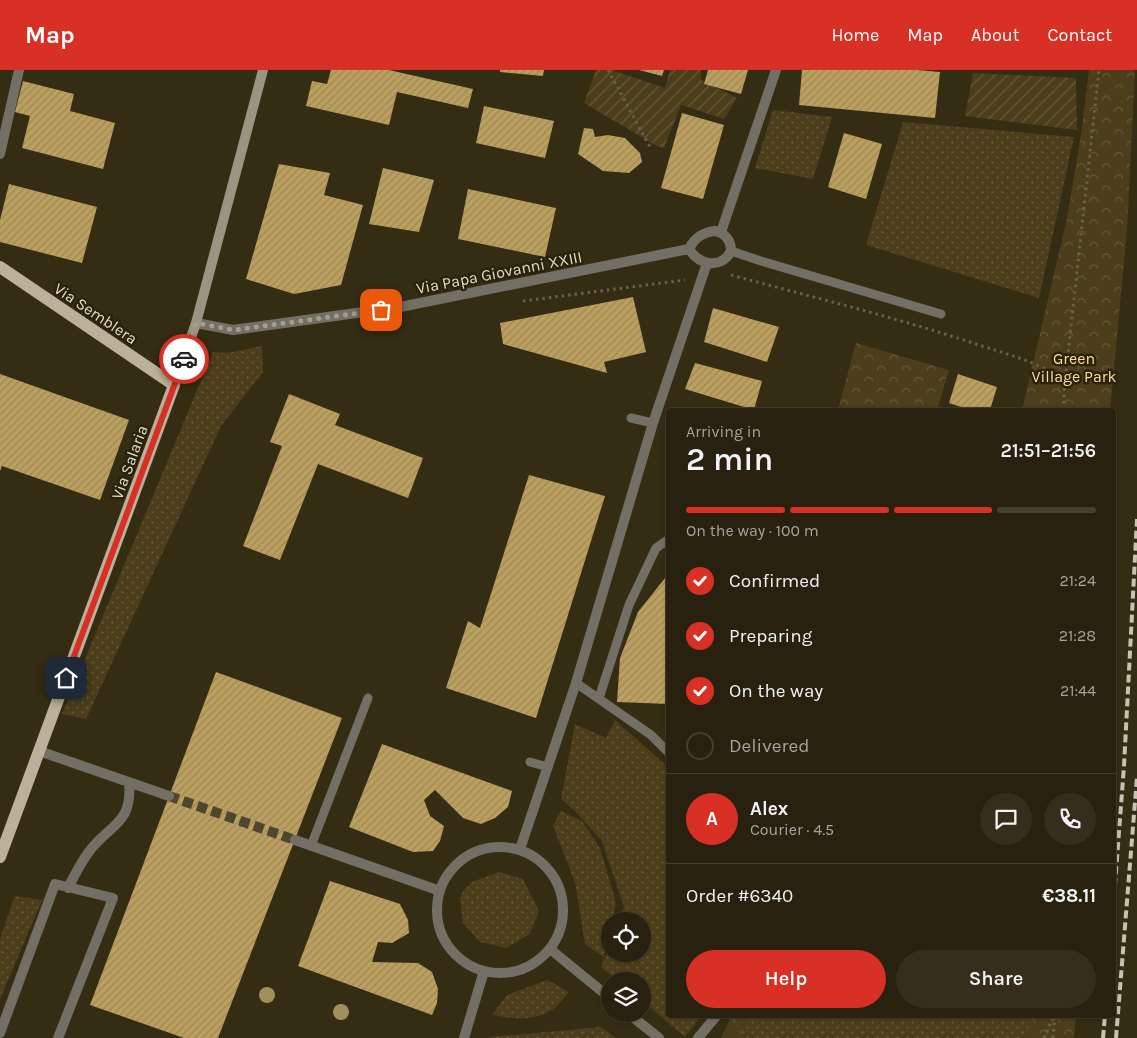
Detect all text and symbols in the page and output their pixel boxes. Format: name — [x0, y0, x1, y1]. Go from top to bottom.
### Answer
text: Map — [25, 21, 75, 49]
text: Home — [831, 24, 879, 46]
text: Map — [907, 24, 943, 46]
text: About — [971, 24, 1020, 46]
text: Contact — [1048, 24, 1112, 46]
street label: Via Papa Giovanni XXIII — [415, 247, 584, 298]
street label: Via Semblera — [51, 279, 141, 348]
pin — [360, 289, 402, 331]
icon: bag — [367, 296, 395, 324]
courier — [159, 334, 209, 384]
icon: car — [170, 345, 198, 373]
park label: Green Village Park — [1031, 349, 1117, 386]
text: Arriving in — [686, 422, 761, 441]
street label: Via Salaria — [107, 423, 152, 502]
text: 21:51–21:56 — [1001, 440, 1096, 462]
text: 2 min — [686, 441, 773, 478]
text: On the way · 100 m — [686, 521, 819, 540]
icon: check — [686, 567, 714, 595]
text: Confirmed — [729, 570, 820, 592]
text: 21:24 — [1060, 571, 1096, 590]
icon: check — [686, 622, 714, 650]
text: Preparing — [729, 625, 812, 647]
text: 21:28 — [1059, 626, 1096, 645]
pin — [45, 657, 87, 699]
icon: home — [52, 664, 80, 692]
icon: check — [686, 677, 714, 705]
text: On the way — [729, 680, 823, 702]
text: 21:44 — [1060, 681, 1096, 700]
text: Delivered — [729, 735, 809, 757]
button: chat — [980, 793, 1032, 845]
button: phone — [1044, 793, 1096, 845]
text: Alex — [750, 798, 788, 820]
text: A — [706, 808, 718, 830]
text: Courier · 4.5 — [750, 820, 834, 839]
text: Order #6340 — [686, 885, 793, 907]
text: €38.11 — [1042, 885, 1096, 907]
map controls — [601, 912, 651, 1022]
button: locate — [601, 912, 651, 962]
button: Help — [686, 950, 886, 1008]
button: Share — [896, 950, 1096, 1008]
button: layers — [601, 972, 651, 1022]

